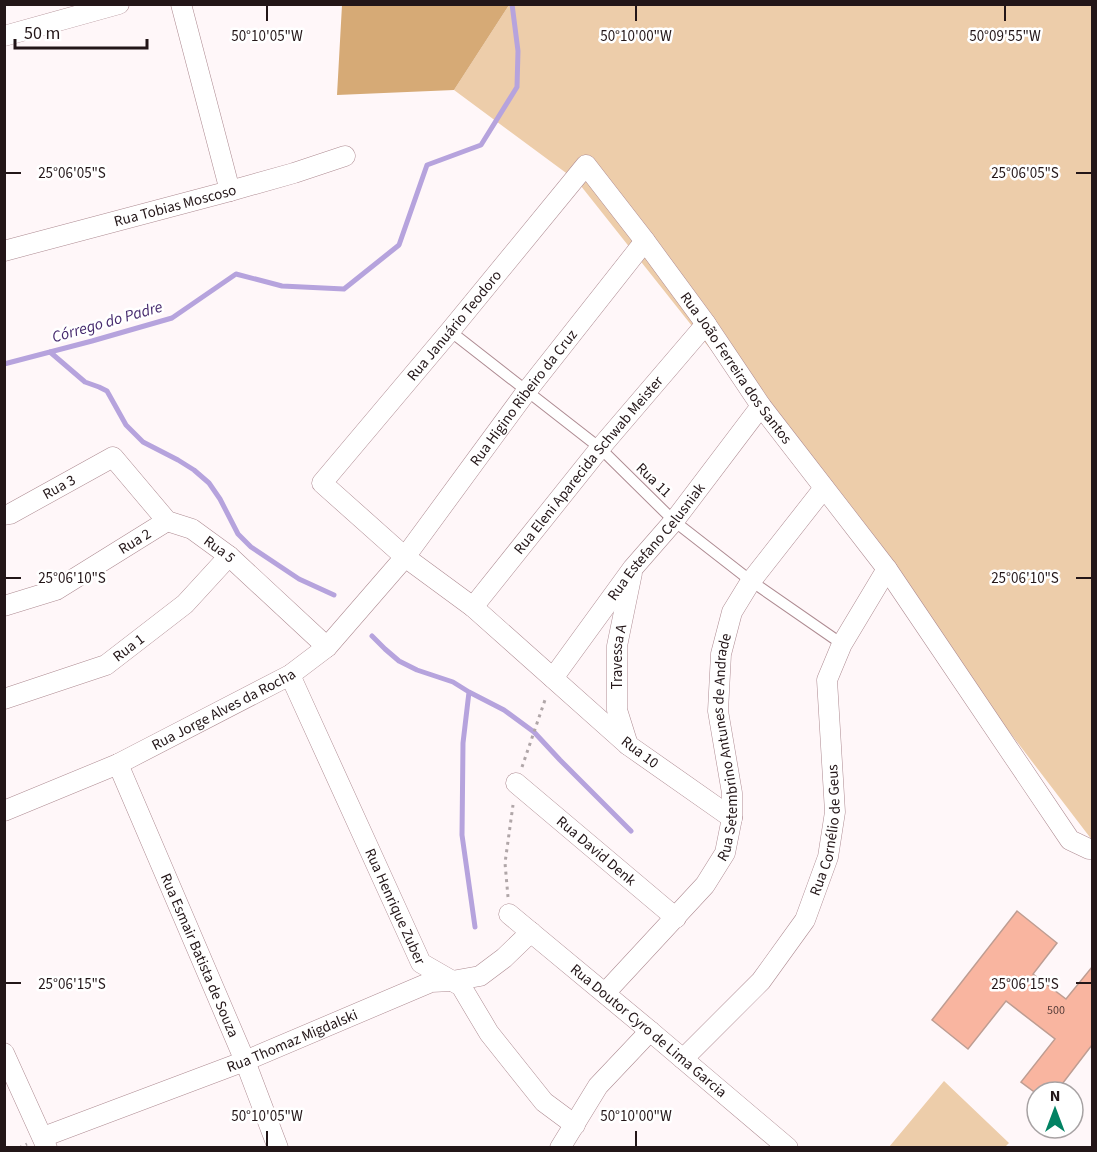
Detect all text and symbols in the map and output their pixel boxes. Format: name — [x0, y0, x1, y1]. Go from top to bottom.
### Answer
scale bar — [15, 12, 147, 50]
text: 50 m — [24, 21, 60, 46]
text: 50°10'05"W — [231, 26, 303, 47]
text: 50°10'00"W — [600, 26, 672, 47]
text: 50°09'55"W — [969, 26, 1041, 47]
text: 25°06'05"S — [38, 163, 106, 184]
text: 25°06'05"S — [991, 163, 1059, 184]
street label: Rua Tobias Moscoso — [112, 180, 239, 232]
street label: Rua Januário Teodoro — [402, 266, 507, 386]
street label: Rua João Ferreira dos Santos — [675, 288, 797, 449]
water label: Córrego do Padre — [49, 296, 165, 348]
street label: Rua Higino Ribeiro da Cruz — [465, 325, 582, 471]
street label: Rua Eleni Aparecida Schwab Meister — [509, 371, 669, 559]
street label: Rua 11 — [631, 458, 676, 503]
street label: Rua 3 — [39, 470, 79, 505]
street label: Rua Estefano Celusniak — [603, 478, 711, 605]
street label: Rua 2 — [115, 523, 155, 560]
street label: Rua 5 — [199, 531, 240, 568]
text: 25°06'10"S — [38, 568, 106, 589]
text: 25°06'10"S — [991, 568, 1059, 589]
street label: Travessa A — [607, 622, 632, 689]
street label: Rua 1 — [109, 629, 149, 667]
street label: Rua Setembrino Antunes de Andrade — [708, 631, 743, 866]
street label: Rua Jorge Alves da Rocha — [148, 664, 300, 756]
street label: Rua 10 — [617, 731, 663, 773]
street label: Rua Cornélio de Geus — [805, 764, 846, 899]
street label: Rua David Denk — [552, 811, 641, 891]
street label: Rua Henrique Zuber — [359, 845, 431, 969]
street label: Rua Esmair Batista de Souza — [155, 870, 244, 1041]
street label: Rua Doutor Cyro de Lima Garcia — [566, 959, 731, 1103]
text: 25°06'15"S — [38, 974, 106, 995]
text: 25°06'15"S — [991, 974, 1059, 995]
house number: 500 — [1047, 1002, 1065, 1019]
street label: Rua Thomaz Migdalski — [224, 1004, 361, 1078]
north arrow — [1025, 1080, 1085, 1140]
text: N — [1050, 1085, 1060, 1107]
text: 50°10'05"W — [231, 1106, 303, 1127]
text: 50°10'00"W — [600, 1106, 672, 1127]

